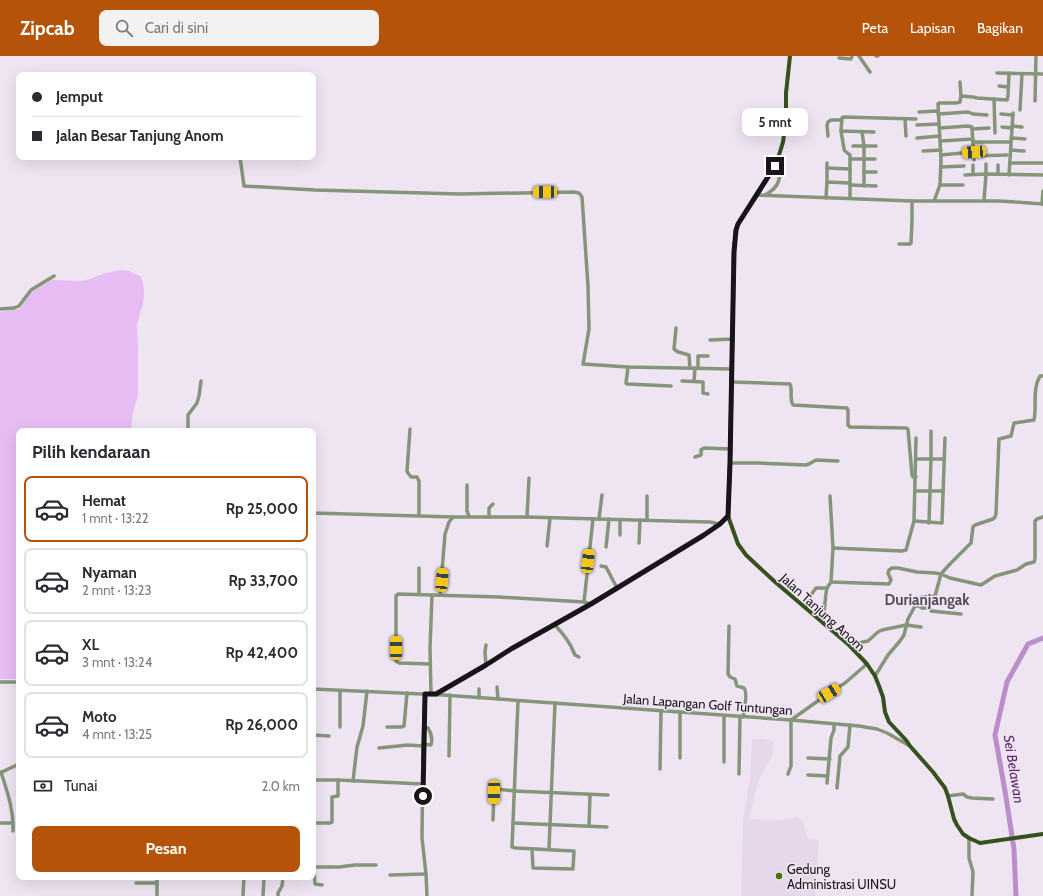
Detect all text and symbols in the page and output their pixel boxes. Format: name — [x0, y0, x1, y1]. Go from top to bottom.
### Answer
search box — [99, 10, 379, 46]
text: Zipcab — [20, 17, 75, 40]
icon: search — [113, 17, 135, 39]
text: Cari di sini — [145, 19, 208, 37]
text: Peta — [862, 19, 888, 37]
text: Lapisan — [910, 19, 955, 37]
text: Bagikan — [977, 19, 1023, 37]
text: Jemput — [56, 88, 103, 106]
callout: 5 mnt — [742, 108, 808, 136]
text: 5 mnt — [759, 114, 791, 130]
text: Jalan Besar Tanjung Anom — [56, 127, 223, 145]
car — [962, 145, 986, 159]
route end — [766, 157, 784, 175]
car — [533, 186, 557, 198]
text: Pilih kendaraan — [32, 441, 150, 463]
icon: car — [34, 491, 70, 527]
text: Hemat — [82, 492, 126, 510]
text: Rp 25,000 — [226, 500, 298, 518]
text: 1 mnt · 13:22 — [82, 510, 149, 526]
car — [581, 548, 595, 574]
icon: car — [34, 563, 70, 599]
text: Nyaman — [82, 564, 137, 582]
car — [435, 568, 449, 592]
street label: Jalan Tanjung Anom — [776, 569, 869, 655]
text: Rp 33,700 — [228, 572, 298, 590]
text: 2 mnt · 13:23 — [82, 582, 151, 598]
district label: Durianjangak — [885, 591, 970, 609]
icon: car — [34, 635, 70, 671]
text: XL — [82, 636, 99, 654]
car — [390, 636, 402, 660]
text: Rp 42,400 — [226, 644, 298, 662]
text: 3 mnt · 13:24 — [82, 654, 152, 670]
car — [816, 682, 842, 704]
street label: Jalan Lapangan Golf Tuntungan — [622, 690, 793, 718]
icon: car — [34, 707, 70, 743]
text: Moto — [82, 708, 116, 726]
text: Rp 26,000 — [225, 716, 298, 734]
text: 4 mnt · 13:25 — [82, 726, 152, 742]
water label: Sei Belawan — [1000, 734, 1028, 804]
icon: cash — [32, 775, 54, 797]
text: Tunai — [64, 777, 97, 795]
text: 2.0 km — [261, 778, 300, 794]
car — [488, 780, 500, 804]
route start — [414, 787, 432, 805]
button: Pesan — [32, 826, 300, 872]
place label: Gedung Administrasi UINSU — [787, 861, 896, 892]
marker: Gedung Administrasi UINSU — [774, 871, 784, 881]

